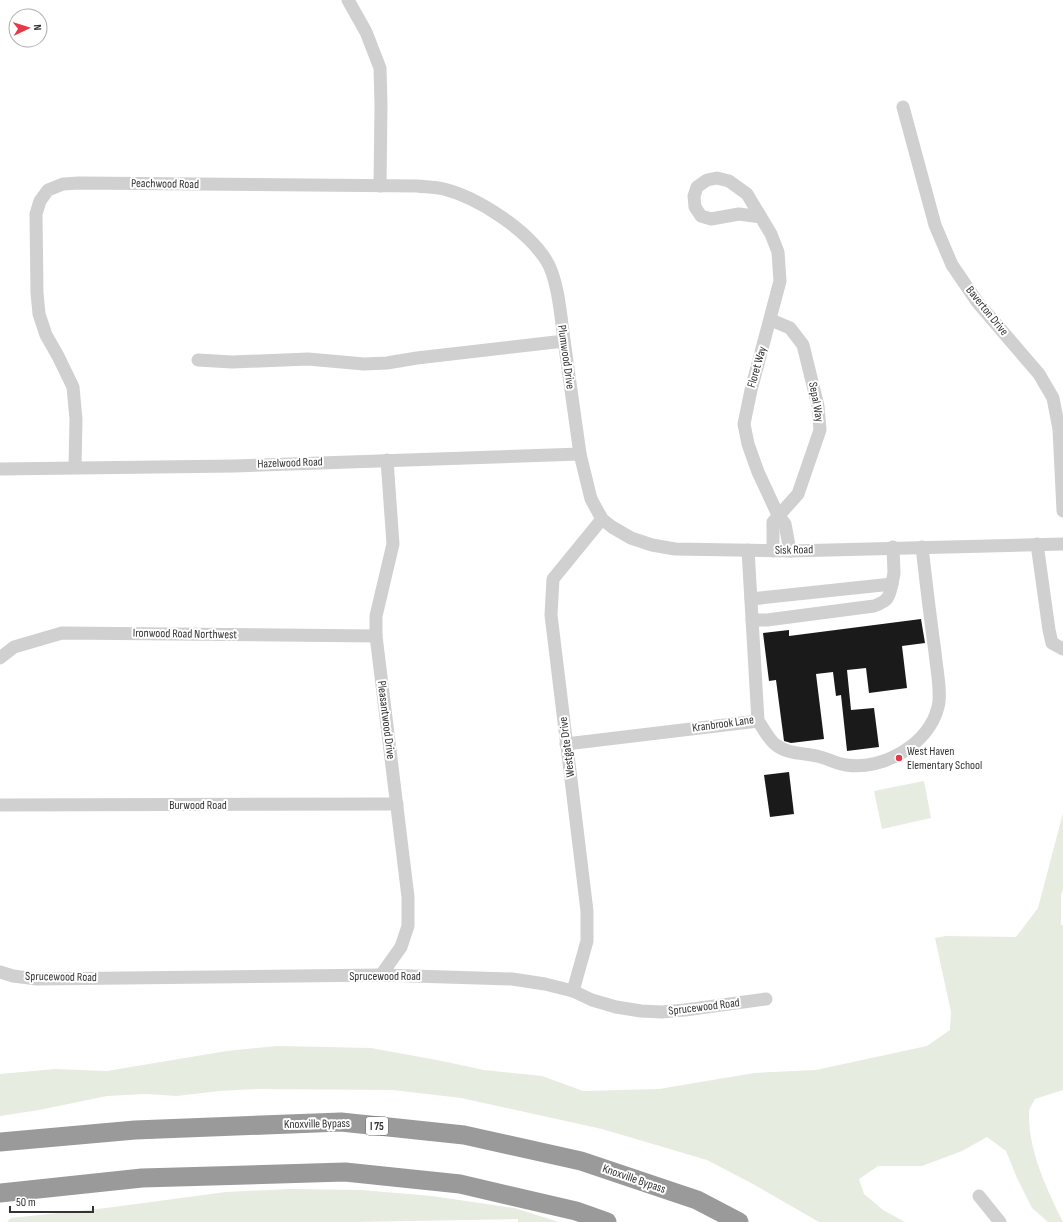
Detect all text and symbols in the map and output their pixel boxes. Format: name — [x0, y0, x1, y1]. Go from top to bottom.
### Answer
north arrow — [8, 8, 48, 48]
text: N — [31, 24, 44, 31]
street label: Peachwood Road — [131, 176, 199, 192]
street label: Baverton Drive — [962, 283, 1012, 339]
street label: Plumwood Drive — [554, 324, 578, 390]
street label: Floret Way — [744, 344, 770, 389]
street label: Sepal Way — [805, 381, 827, 424]
street label: Hazelwood Road — [257, 454, 323, 472]
street label: Sisk Road — [775, 542, 813, 558]
street label: Ironwood Road Northwest — [133, 626, 238, 642]
street label: Pleasantwood Drive — [374, 680, 398, 760]
street label: Kranbrook Lane — [691, 712, 755, 736]
street label: Westgate Drive — [556, 716, 578, 778]
place label: West Haven Elementary School — [907, 744, 982, 773]
marker: West Haven Elementary School — [894, 753, 904, 763]
street label: Burwood Road — [169, 798, 227, 813]
street label: Sprucewood Road — [25, 969, 97, 985]
street label: Sprucewood Road — [349, 969, 421, 984]
street label: Sprucewood Road — [668, 995, 740, 1019]
street label: Knoxville Bypass — [284, 1116, 350, 1132]
road number: I 75 — [366, 1117, 388, 1135]
street label: Knoxville Bypass — [600, 1161, 668, 1197]
scale bar — [10, 1188, 93, 1214]
text: 50 m — [16, 1195, 36, 1210]

